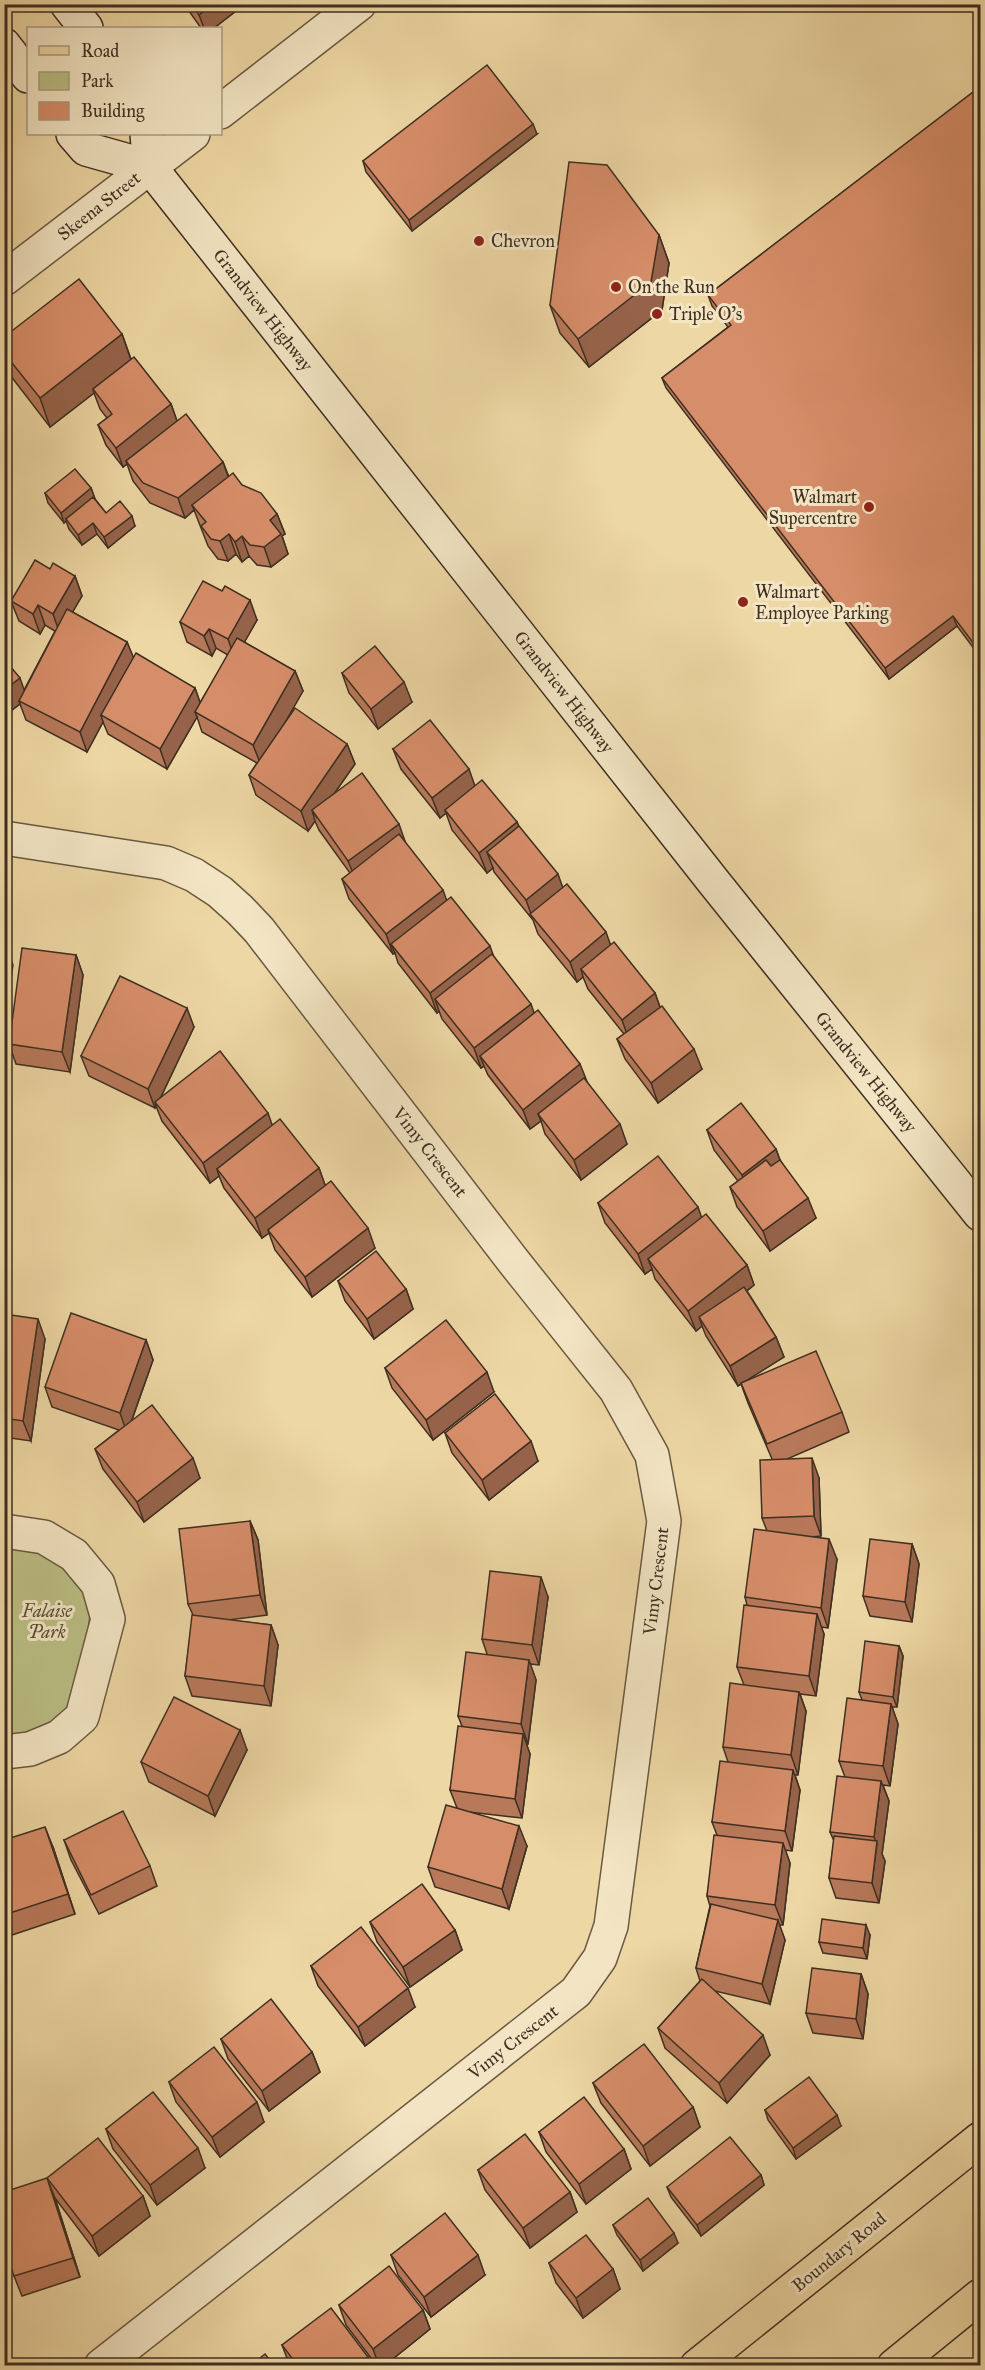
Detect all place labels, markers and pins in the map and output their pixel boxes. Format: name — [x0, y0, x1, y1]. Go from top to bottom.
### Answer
place label: Chevron — [491, 230, 555, 252]
marker: Chevron — [472, 234, 486, 248]
place label: On the Run — [628, 276, 715, 298]
marker: On the Run — [609, 280, 623, 294]
place label: Triple O’s — [669, 303, 742, 325]
marker: Triple O’s — [650, 307, 664, 321]
place label: Walmart Supercentre — [769, 486, 858, 529]
marker: Walmart Supercentre — [862, 500, 876, 514]
place label: Walmart Employee Parking — [755, 581, 889, 625]
marker: Walmart Employee Parking — [736, 595, 750, 609]

